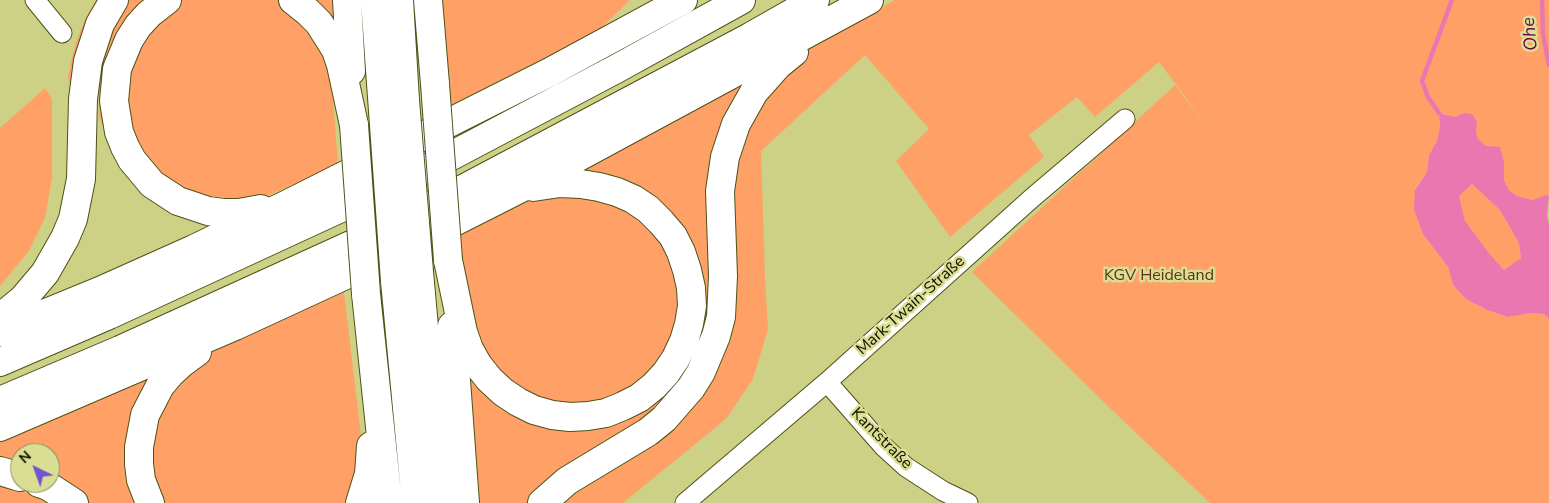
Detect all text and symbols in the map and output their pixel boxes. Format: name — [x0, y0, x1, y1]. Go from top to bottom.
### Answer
water label: Ohe — [1519, 16, 1543, 52]
street label: Mark-Twain-Straße — [853, 252, 969, 360]
park label: KGV Heideland — [1104, 266, 1214, 286]
street label: Kantstraße — [846, 404, 916, 474]
north arrow — [10, 443, 60, 493]
text: N — [15, 447, 36, 468]

